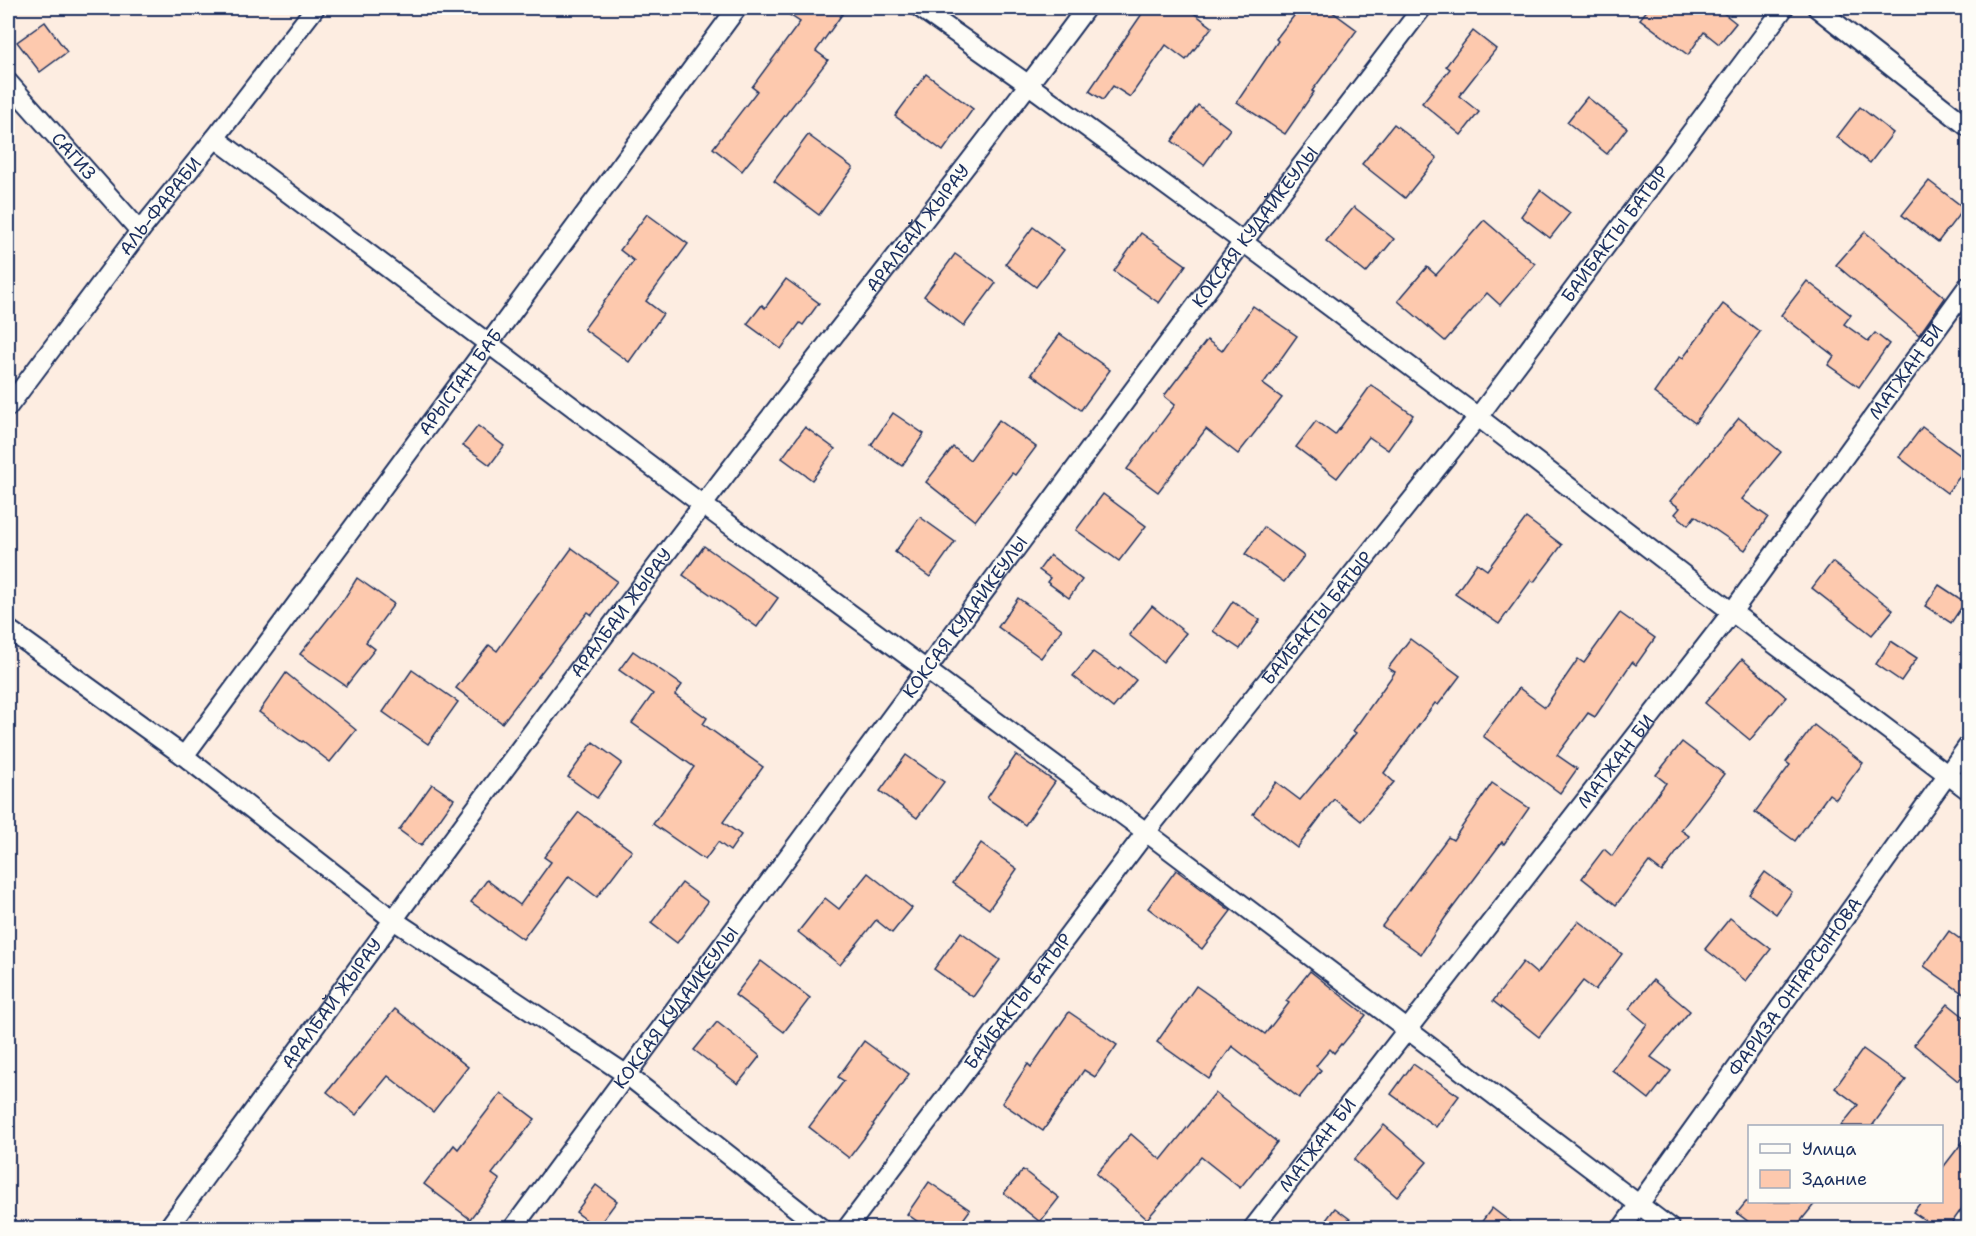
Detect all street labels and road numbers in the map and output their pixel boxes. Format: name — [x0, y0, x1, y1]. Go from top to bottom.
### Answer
street label: САГИЗ — [46, 127, 101, 185]
street label: КОКСАЯ КУДАЙКЕУЛЫ — [1186, 142, 1324, 313]
street label: АЛЬ-ФАРАБИ — [114, 152, 207, 260]
street label: АРАЛБАЙ ЖЫРАУ — [861, 159, 975, 297]
street label: БАЙБАКТЫ БАТЫР — [1556, 161, 1674, 307]
street label: МАТЖАН БИ — [1863, 319, 1949, 424]
street label: АРЫСТАН БАБ — [413, 324, 508, 440]
street label: КОКСАЯ КУДАЙКЕУЛЫ — [897, 531, 1033, 703]
street label: АРАЛБАЙ ЖЫРАУ — [565, 543, 678, 682]
street label: БАЙБАКТЫ БАТЫР — [1256, 546, 1378, 690]
street label: МАТЖАН БИ — [1572, 710, 1660, 813]
street label: ФАРИЗА ОНГАРСЫНОВА — [1723, 893, 1868, 1081]
street label: КОКСАЯ КУДАЙКЕУЛЫ — [608, 922, 744, 1094]
street label: БАЙБАКТЫ БАТЫР — [959, 928, 1077, 1074]
street label: АРАЛБАЙ ЖЫРАУ — [276, 933, 388, 1073]
street label: МАТЖАН БИ — [1273, 1093, 1362, 1197]

